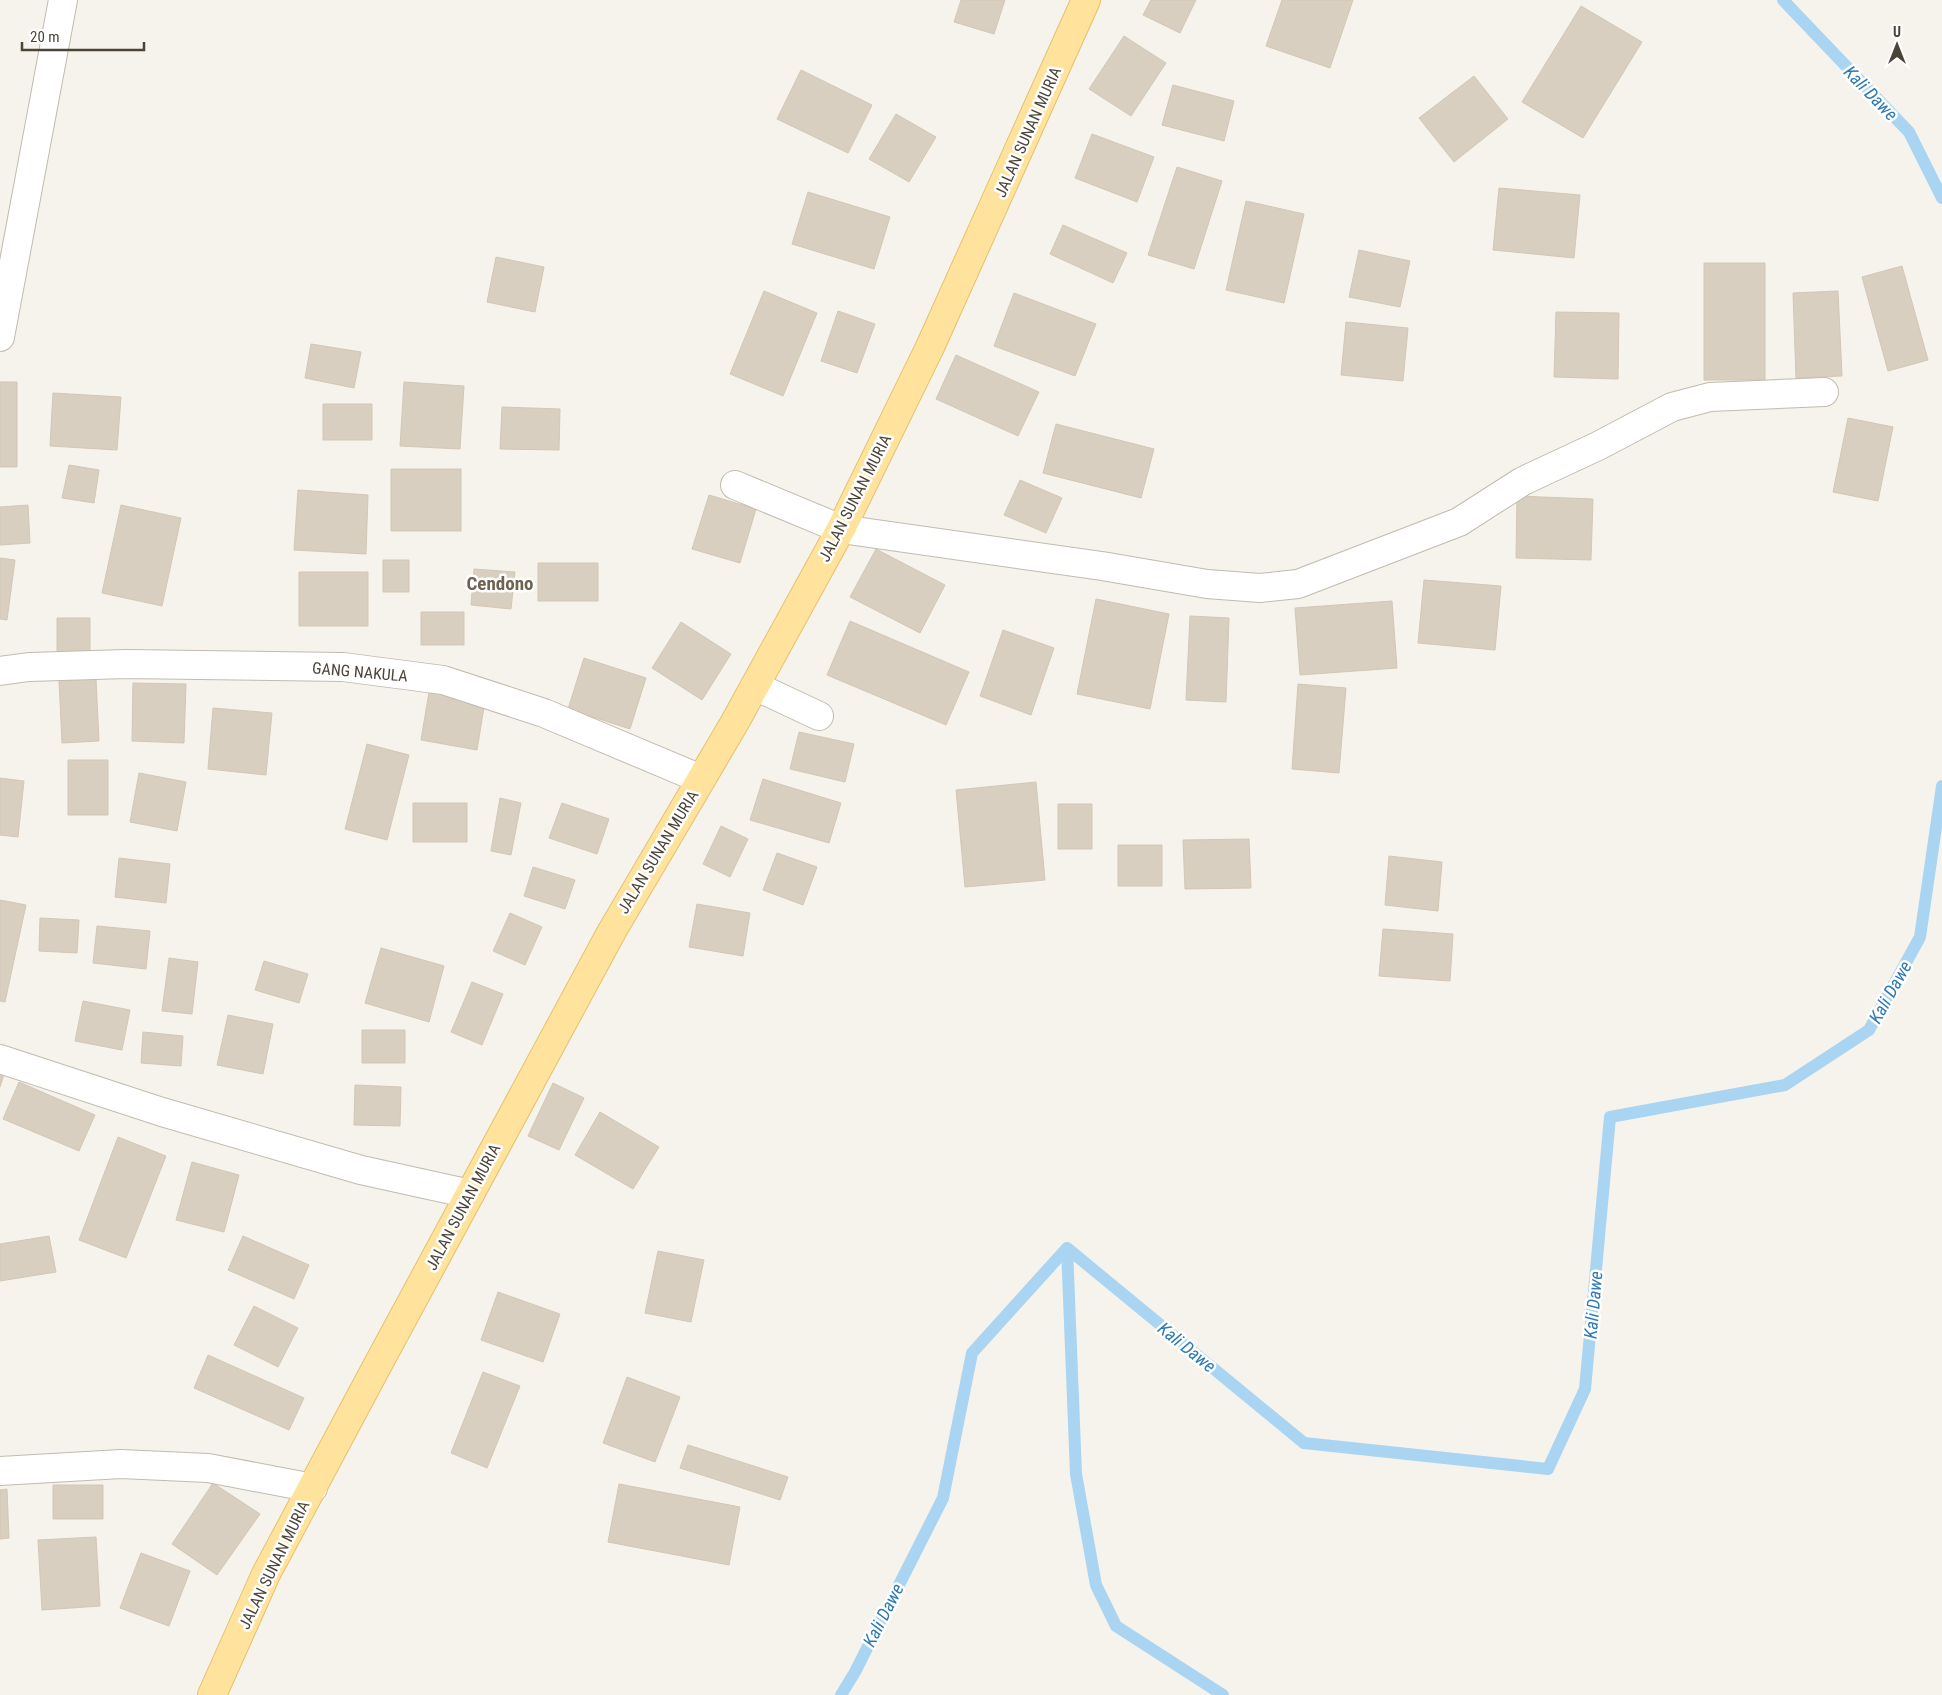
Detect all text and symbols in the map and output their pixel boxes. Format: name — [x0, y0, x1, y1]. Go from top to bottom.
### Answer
scale bar — [22, 20, 145, 52]
north arrow — [1872, 20, 1922, 70]
text: U — [1893, 24, 1901, 40]
text: 20 m — [30, 28, 60, 46]
water label: Kali Dawe — [1840, 61, 1902, 125]
street label: JALAN SUNAN MURIA — [991, 64, 1065, 200]
street label: JALAN SUNAN MURIA — [815, 431, 895, 565]
district label: Cendono — [467, 572, 533, 595]
street label: GANG NAKULA — [312, 658, 408, 686]
street label: JALAN SUNAN MURIA — [614, 787, 702, 917]
water label: Kali Dawe — [1864, 957, 1916, 1027]
street label: JALAN SUNAN MURIA — [422, 1141, 504, 1273]
water label: Kali Dawe — [1580, 1270, 1606, 1340]
water label: Kali Dawe — [1154, 1317, 1220, 1377]
street label: JALAN SUNAN MURIA — [235, 1498, 313, 1632]
water label: Kali Dawe — [858, 1580, 908, 1650]

